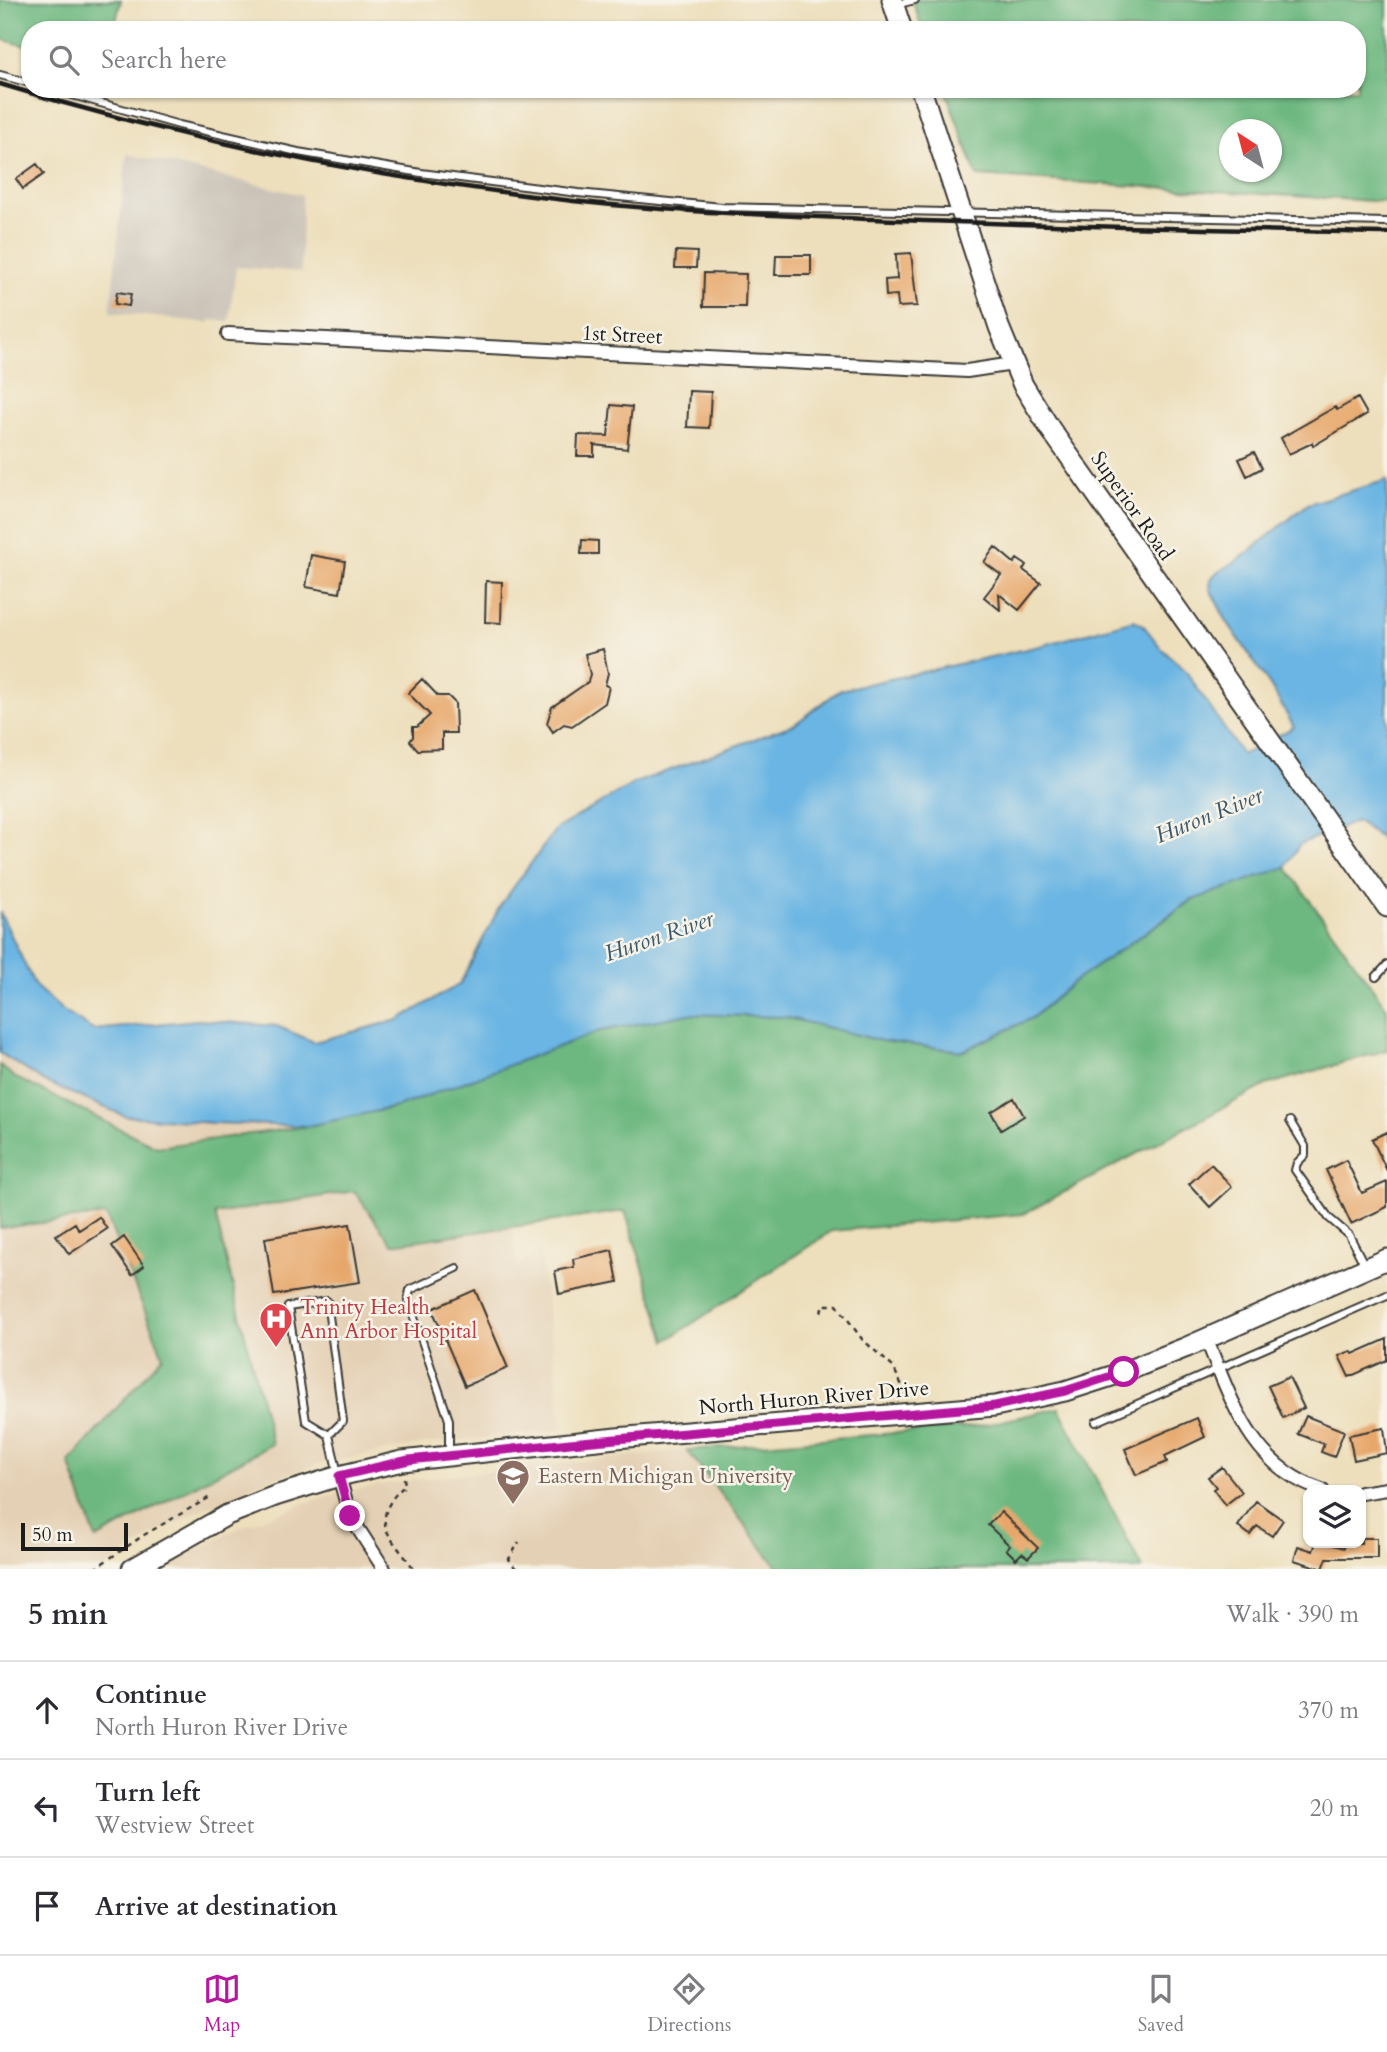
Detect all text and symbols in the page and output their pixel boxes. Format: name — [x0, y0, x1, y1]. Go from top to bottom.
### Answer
search box — [21, 21, 1366, 98]
icon: search — [45, 41, 83, 79]
text: Search here — [101, 42, 227, 77]
north arrow — [1219, 119, 1282, 182]
street label: 1st Street — [581, 318, 663, 352]
street label: Superior Road — [1084, 446, 1180, 566]
water label: Huron River — [1150, 779, 1269, 851]
water label: Huron River — [600, 902, 719, 969]
place label: Trinity Health Ann Arbor Hospital — [300, 1293, 477, 1346]
hospital icon: Trinity Health Ann Arbor Hospital — [257, 1300, 295, 1349]
route start — [1108, 1356, 1139, 1387]
street label: North Huron River Drive — [698, 1373, 930, 1423]
school or university icon: Eastern Michigan University — [494, 1457, 532, 1506]
place label: Eastern Michigan University — [538, 1462, 793, 1491]
map controls — [1303, 1485, 1366, 1548]
button: layers — [1303, 1485, 1366, 1548]
route end — [334, 1500, 365, 1531]
scale bar — [21, 1520, 128, 1552]
text: 50 m — [32, 1522, 73, 1548]
text: 5 min — [28, 1594, 108, 1635]
text: Walk · 390 m — [1226, 1599, 1359, 1630]
text: Continue — [95, 1677, 207, 1712]
icon: ahead — [28, 1691, 66, 1729]
text: 370 m — [1298, 1695, 1359, 1726]
text: North Huron River Drive — [95, 1712, 348, 1743]
text: Turn left — [95, 1775, 200, 1810]
icon: left — [28, 1789, 66, 1827]
text: 20 m — [1310, 1793, 1359, 1824]
text: Westview Street — [95, 1810, 254, 1841]
icon: arrive — [28, 1887, 66, 1925]
text: Arrive at destination — [95, 1889, 338, 1924]
tab: Map — [203, 1970, 241, 2038]
tab: Directions — [648, 1970, 731, 2038]
tab: Saved — [1138, 1970, 1184, 2038]

